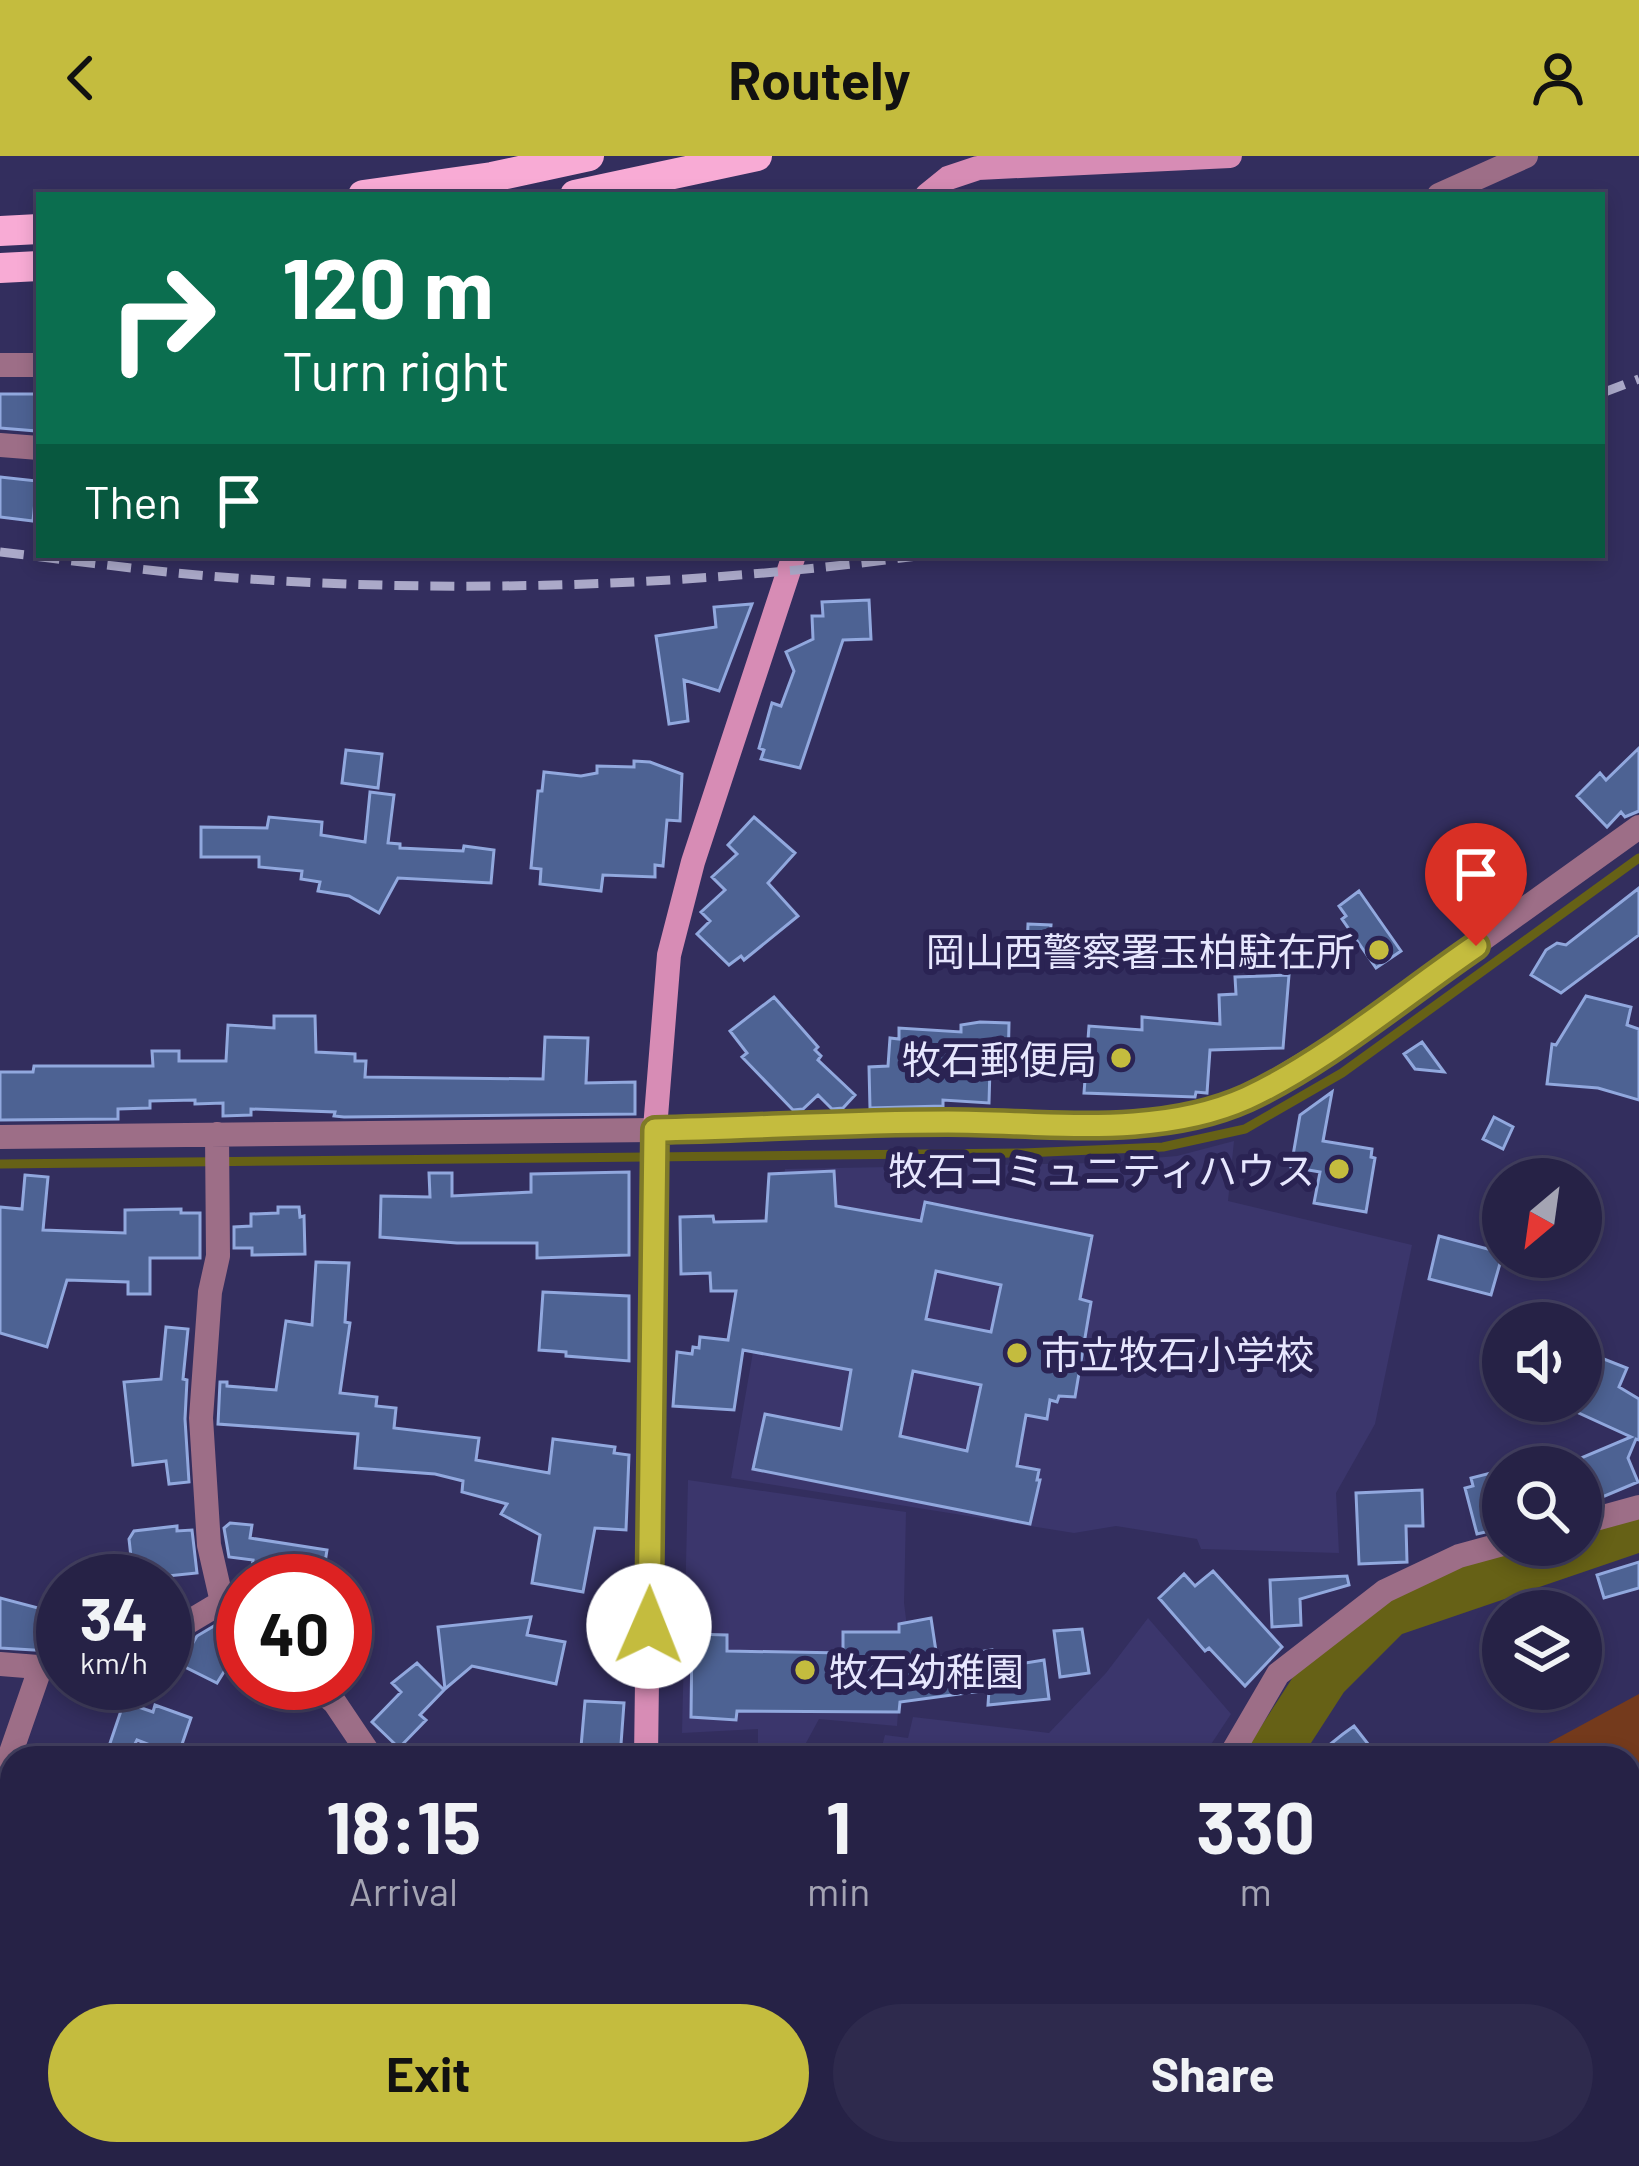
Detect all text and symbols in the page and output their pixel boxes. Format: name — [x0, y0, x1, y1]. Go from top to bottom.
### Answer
icon: back — [48, 45, 114, 111]
icon: person — [1525, 45, 1591, 111]
text: Routely — [728, 46, 911, 111]
text: 120 m — [282, 235, 494, 336]
icon: right — [84, 240, 240, 396]
text: Turn right — [282, 337, 510, 402]
icon: arrive — [206, 468, 272, 534]
text: Then — [84, 474, 182, 528]
pin — [1425, 823, 1527, 946]
icon: arrive — [1443, 841, 1509, 907]
place label: 岡山西警察署玉柏駐在所 — [926, 927, 1355, 974]
marker: 岡山西警察署玉柏駐在所 — [1366, 937, 1392, 963]
place label: 牧石郵便局 — [902, 1035, 1097, 1082]
marker: 牧石郵便局 — [1108, 1045, 1134, 1071]
place label: 牧石コミュニティハウス — [888, 1146, 1315, 1193]
marker: 牧石コミュニティハウス — [1326, 1156, 1352, 1182]
north arrow — [1482, 1158, 1602, 1278]
map controls — [1482, 1158, 1602, 1710]
button: sound — [1482, 1302, 1602, 1422]
place label: 市立牧石小学校 — [1041, 1330, 1314, 1377]
marker: 市立牧石小学校 — [1004, 1340, 1030, 1366]
button: search — [1482, 1446, 1602, 1566]
speed limit sign: 40 — [216, 1554, 372, 1710]
position arrow — [586, 1563, 712, 1689]
text: 34 — [80, 1581, 148, 1653]
button: layers — [1482, 1590, 1602, 1710]
text: km/h — [80, 1644, 148, 1680]
place label: 牧石幼稚園 — [829, 1647, 1024, 1694]
marker: 牧石幼稚園 — [792, 1657, 818, 1683]
text: 18:15 — [326, 1782, 481, 1868]
text: 1 — [826, 1782, 851, 1868]
text: 330 — [1196, 1782, 1315, 1868]
text: Arrival — [349, 1867, 458, 1914]
text: min — [807, 1867, 870, 1914]
text: m — [1239, 1867, 1272, 1914]
button: Exit — [48, 2004, 809, 2142]
button: Share — [833, 2004, 1593, 2142]

